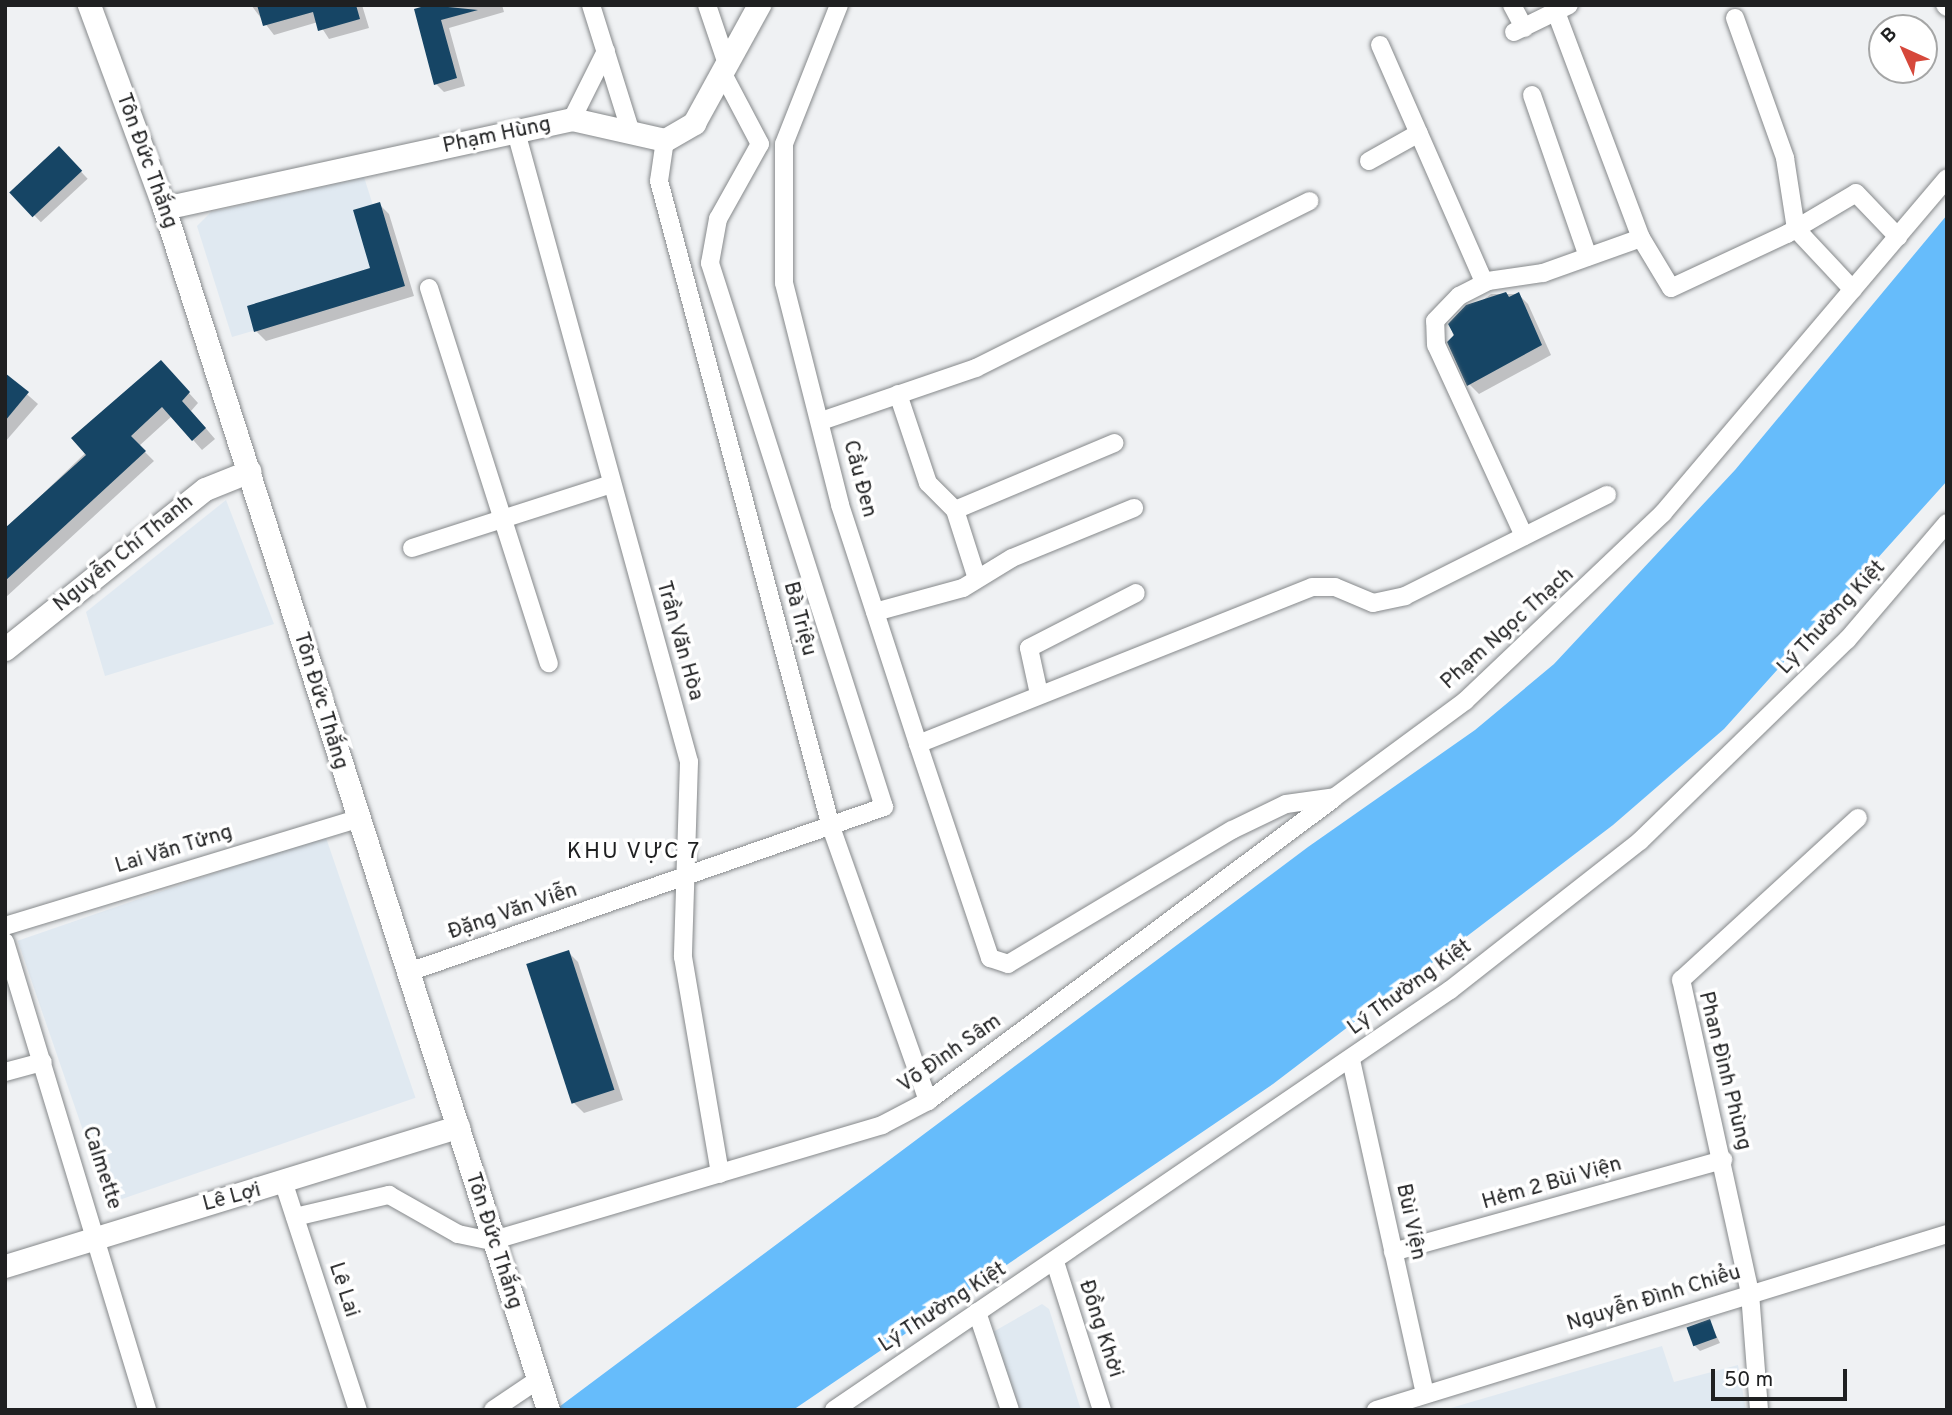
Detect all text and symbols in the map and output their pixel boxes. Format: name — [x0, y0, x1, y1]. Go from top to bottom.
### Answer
north arrow — [1868, 14, 1938, 84]
text: B — [1876, 22, 1903, 49]
street label: Tôn Đức Thắng — [110, 90, 182, 232]
street label: Phạm Hùng — [441, 112, 553, 160]
street label: Cầu Đen — [837, 438, 881, 520]
street label: Nguyễn Chí Thanh — [49, 490, 199, 618]
street label: Lý Thường Kiệt — [1772, 555, 1892, 681]
street label: Phạm Ngọc Thạch — [1436, 562, 1580, 696]
street label: Trần Văn Hòa — [650, 578, 708, 704]
street label: Bà Triệu — [777, 579, 821, 659]
street label: Tôn Đức Thắng — [287, 629, 353, 773]
street label: Lai Văn Tửng — [111, 820, 237, 880]
district label: KHU VỰC 7 — [567, 839, 701, 867]
street label: Đặng Văn Viễn — [444, 878, 582, 946]
street label: Lý Thường Kiệt — [1343, 934, 1477, 1042]
street label: Phan Đình Phùng — [1692, 989, 1756, 1153]
street label: Võ Đình Sâm — [894, 1009, 1006, 1099]
street label: Calmette — [76, 1123, 126, 1213]
street label: Hẻm 2 Bùi Viện — [1479, 1152, 1625, 1216]
street label: Tôn Đức Thắng — [459, 1169, 527, 1313]
street label: Lê Lợi — [200, 1178, 264, 1218]
street label: Bùi Viện — [1390, 1181, 1430, 1263]
street label: Lý Thường Kiệt — [874, 1257, 1012, 1359]
street label: Lê Lai — [322, 1259, 364, 1321]
street label: Nguyễn Đình Chiểu — [1564, 1261, 1744, 1337]
street label: Đồng Khởi — [1072, 1277, 1128, 1381]
scale bar — [1714, 1356, 1850, 1400]
text: 50 m — [1724, 1367, 1773, 1394]

